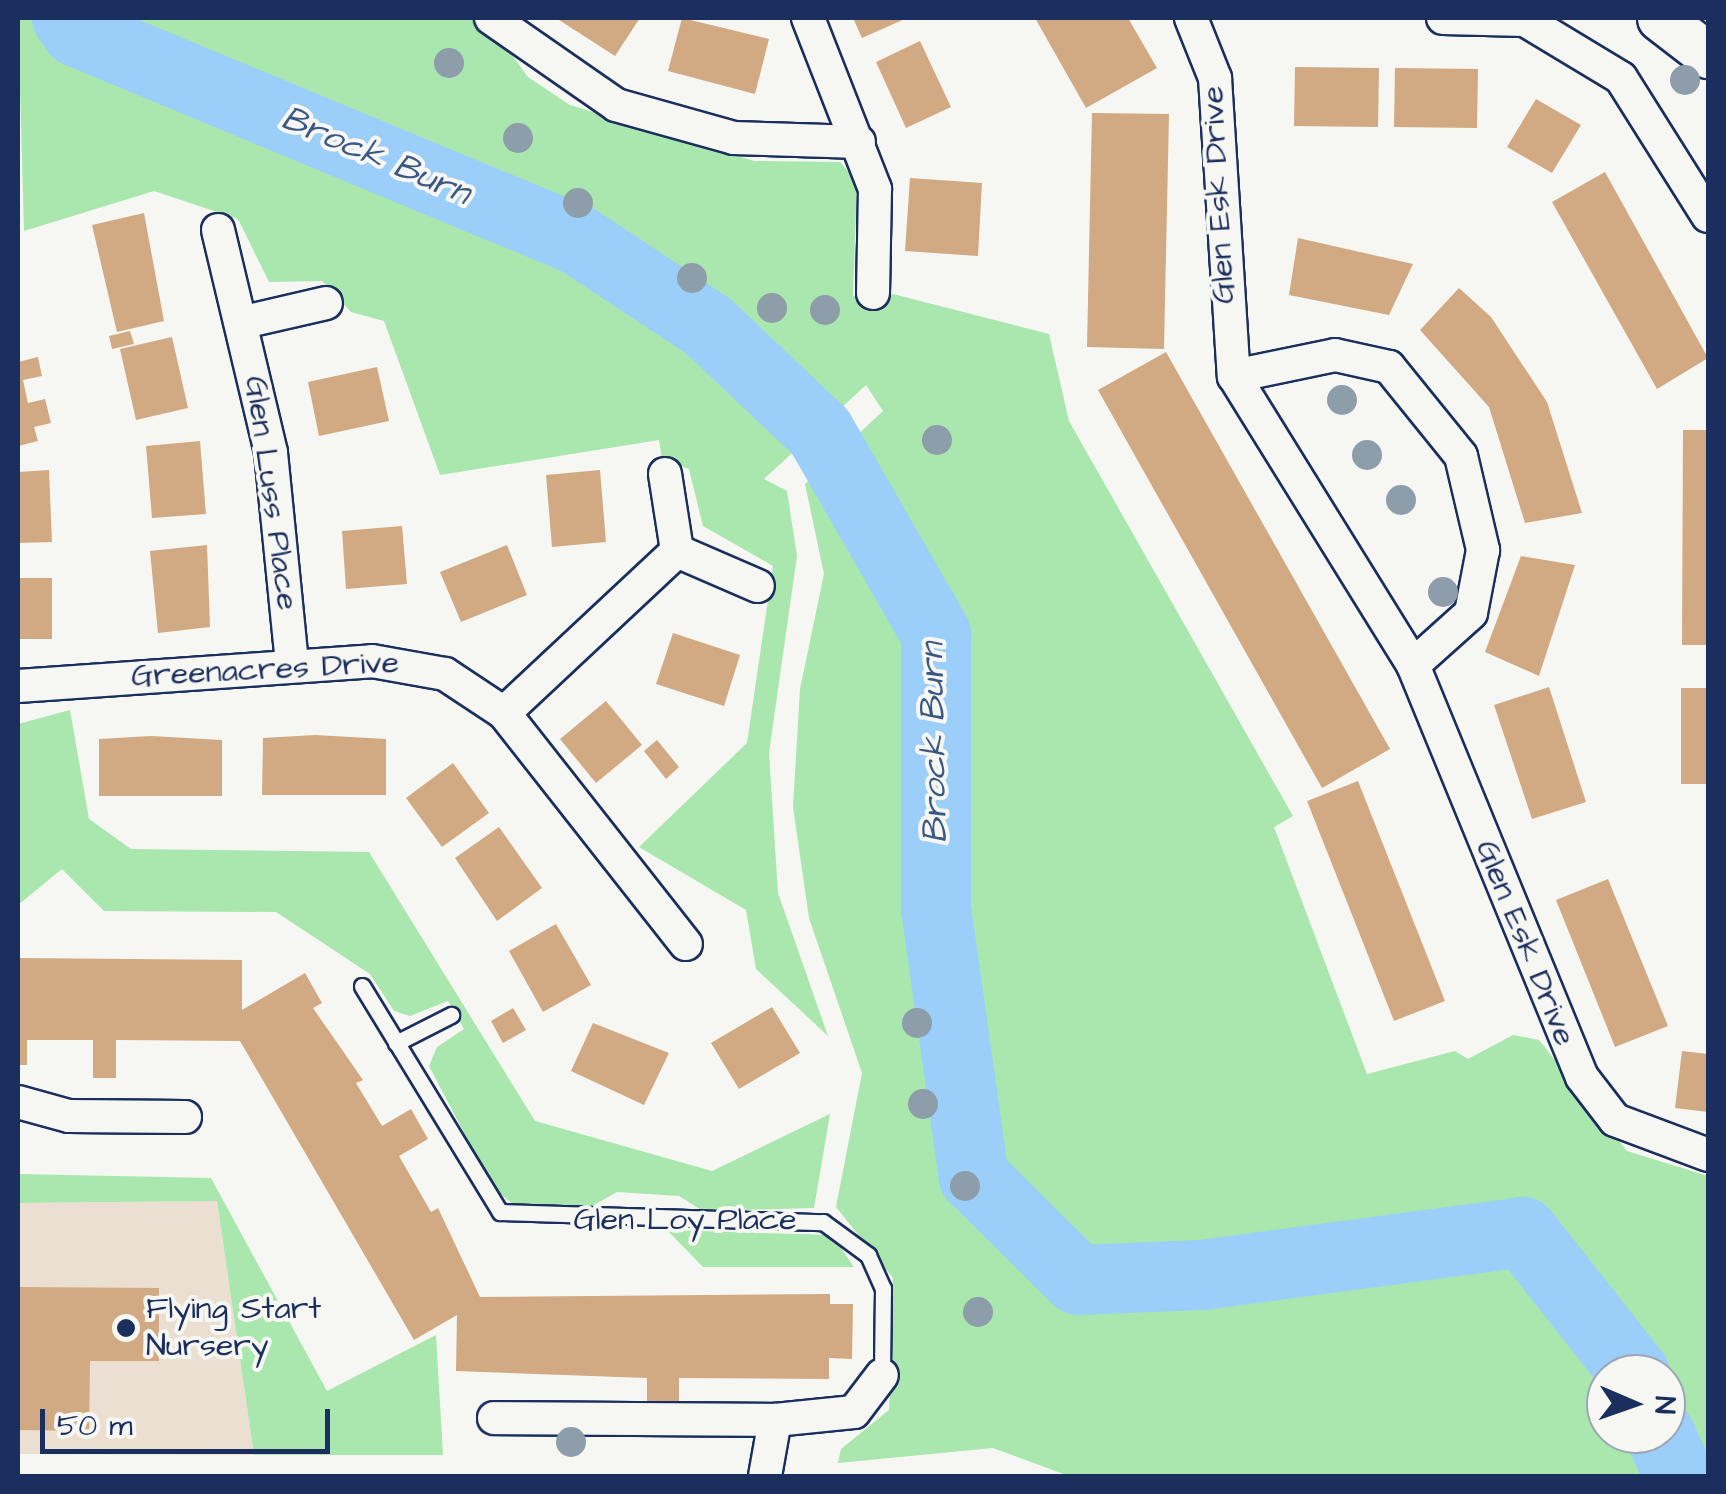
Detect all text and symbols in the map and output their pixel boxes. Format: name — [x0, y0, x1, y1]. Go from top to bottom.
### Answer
street label: Glen Esk Drive — [1194, 85, 1244, 305]
water label: Brock Burn — [275, 97, 477, 215]
street label: Glen Luss Place — [236, 374, 306, 612]
water label: Brock Burn — [911, 642, 957, 844]
street label: Greenacres Drive — [130, 644, 400, 696]
street label: Glen Esk Drive — [1466, 835, 1584, 1051]
street label: Glen Loy Place — [573, 1201, 797, 1239]
place label: Flying Start Nursery — [146, 1291, 321, 1366]
marker: Flying Start Nursery — [115, 1317, 137, 1339]
north arrow — [1586, 1354, 1686, 1454]
scale bar — [45, 1389, 335, 1451]
text: N — [1645, 1396, 1684, 1414]
text: 50 m — [57, 1405, 133, 1447]

